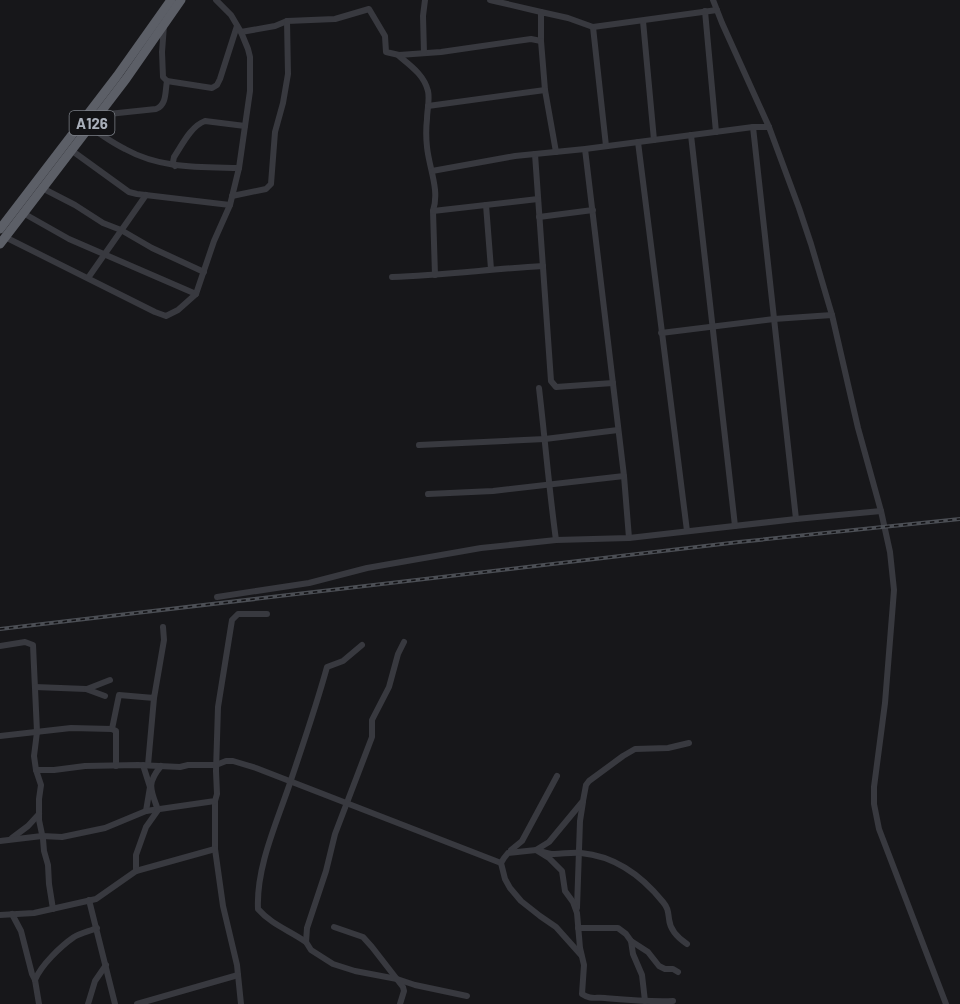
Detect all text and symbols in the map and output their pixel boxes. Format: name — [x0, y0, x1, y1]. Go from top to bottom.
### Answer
road number: A126 — [70, 111, 115, 135]

